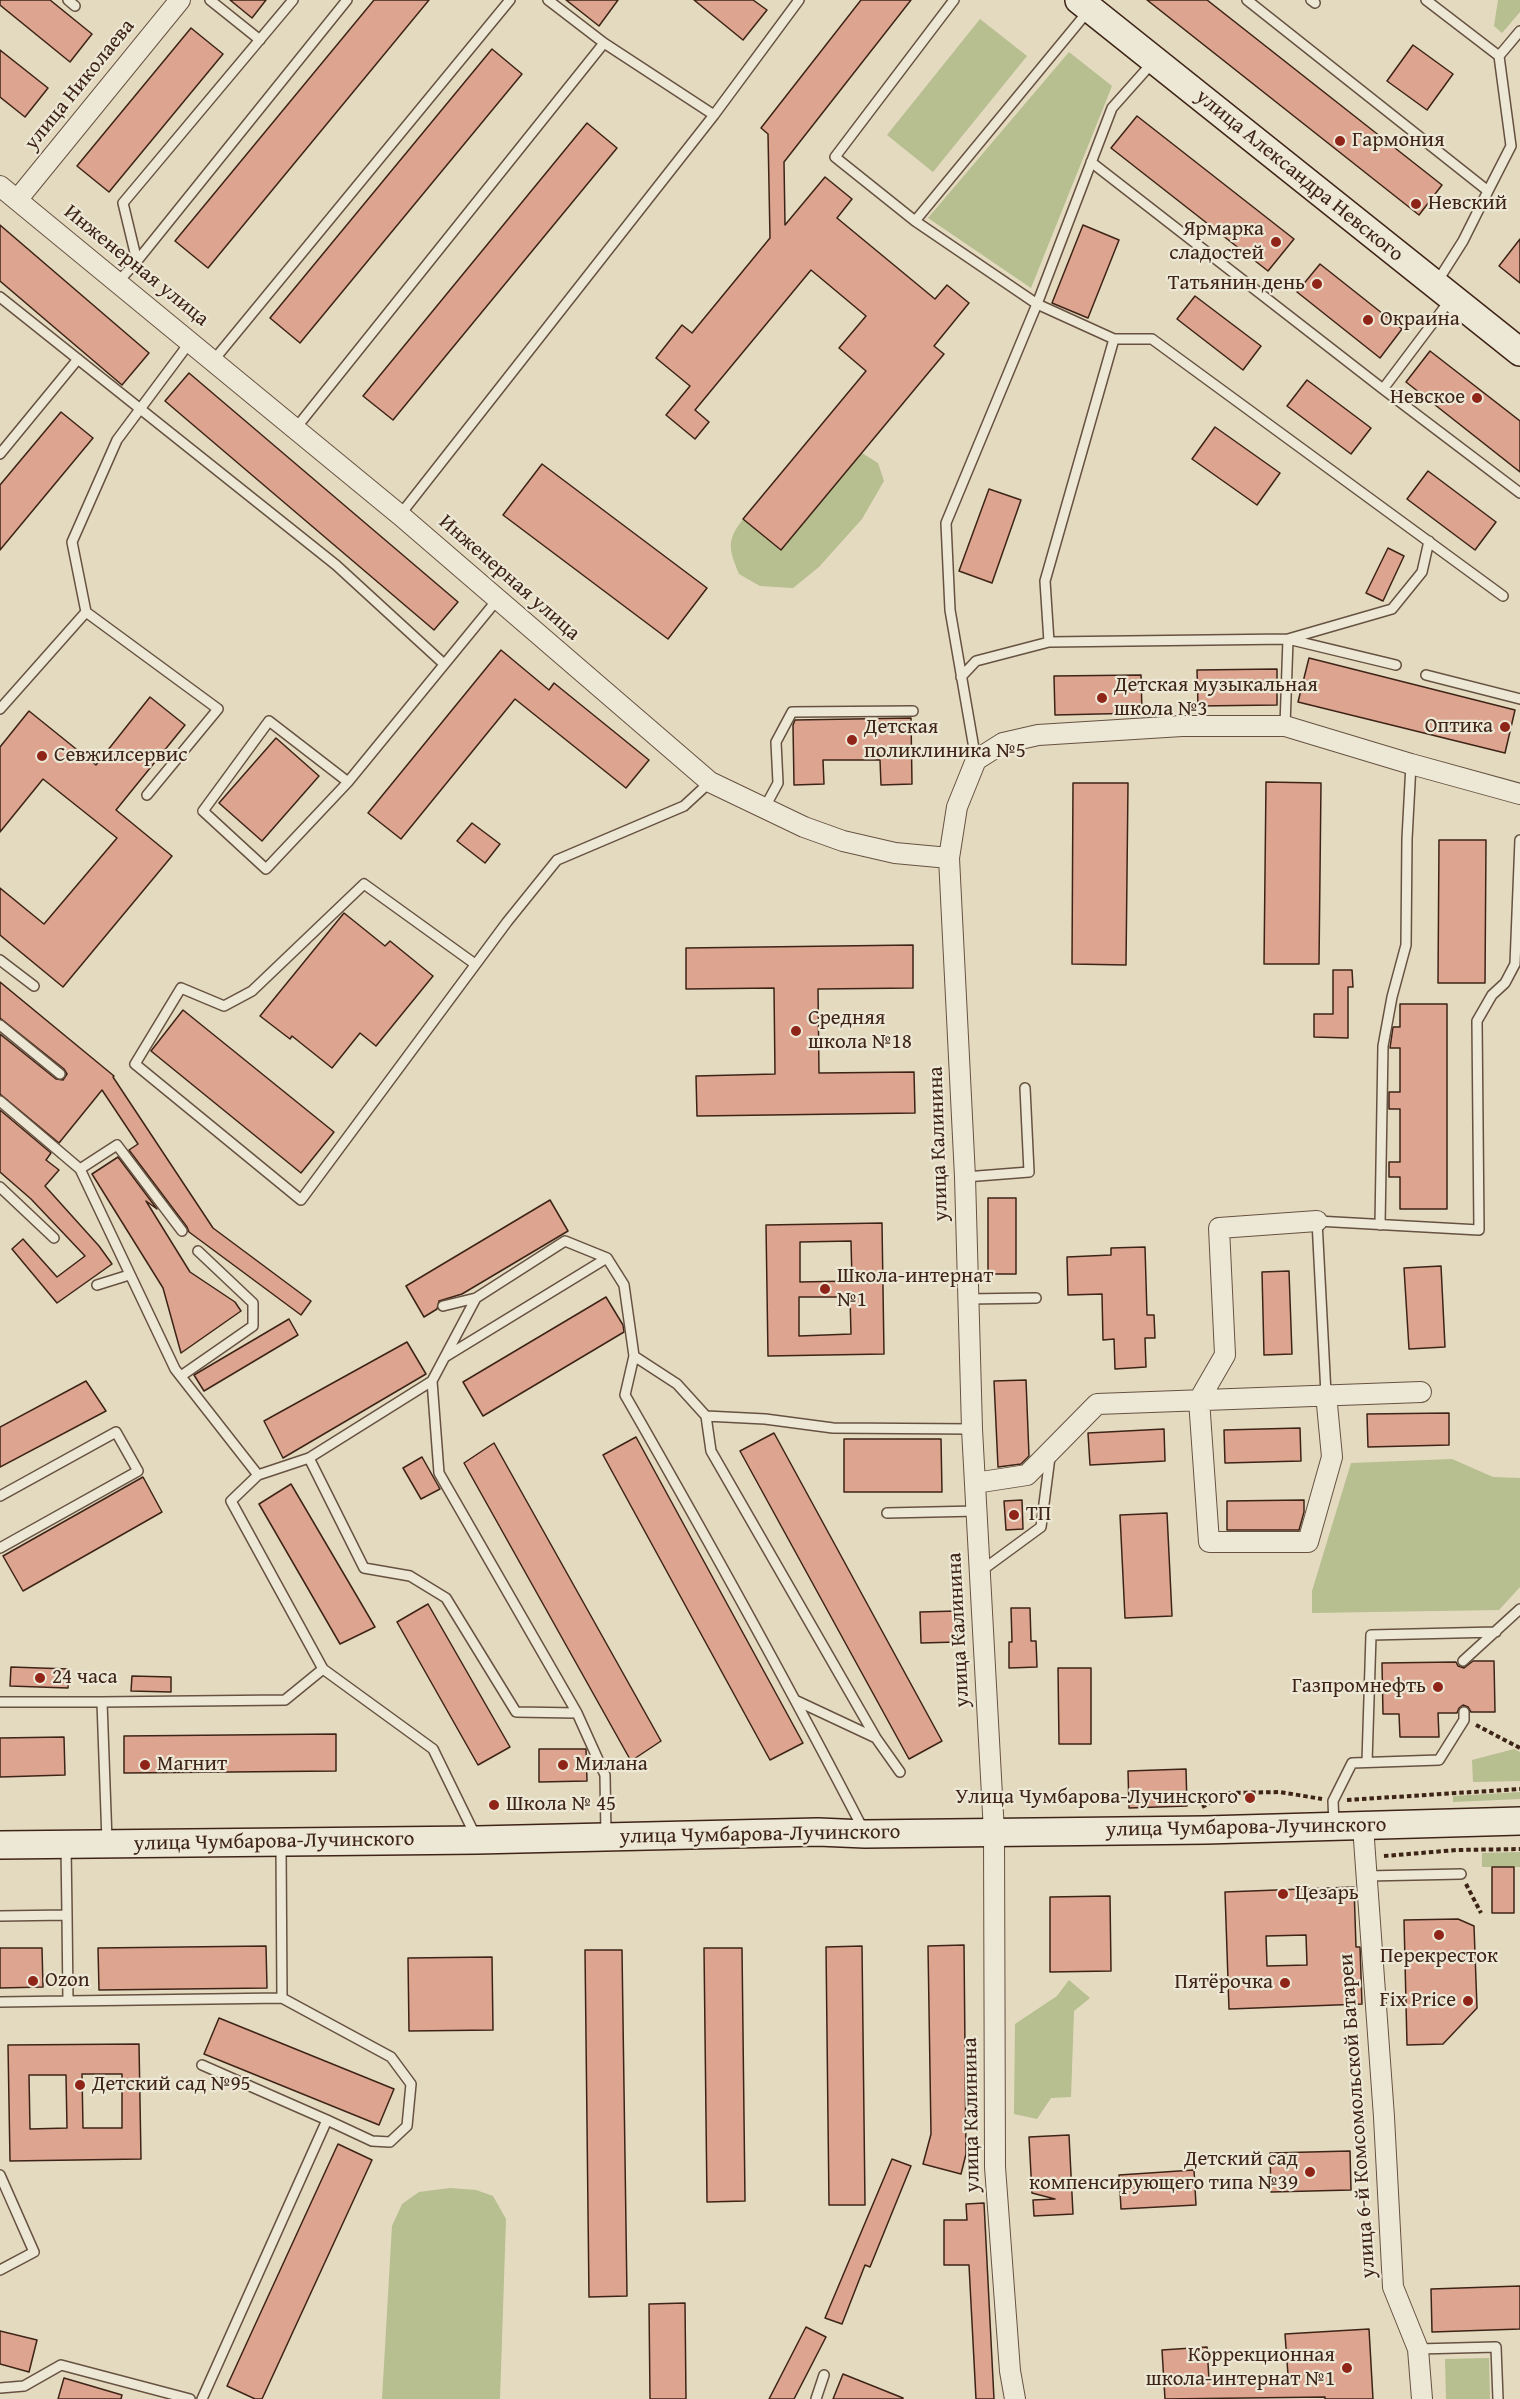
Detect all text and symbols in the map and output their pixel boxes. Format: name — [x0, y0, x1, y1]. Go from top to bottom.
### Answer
street label: улица Николаева — [20, 14, 140, 156]
street label: улица Александра Невского — [1190, 84, 1408, 268]
place label: Гармония — [1352, 128, 1445, 154]
marker: Гармония — [1333, 134, 1347, 148]
place label: Невский — [1428, 191, 1507, 217]
marker: Невский — [1409, 197, 1423, 211]
street label: Инженерная улица — [58, 200, 214, 332]
place label: Ярмарка сладостей — [1169, 217, 1264, 267]
marker: Ярмарка сладостей — [1269, 235, 1283, 249]
place label: Татьянин день — [1168, 271, 1305, 297]
marker: Татьянин день — [1310, 277, 1324, 291]
place label: Окраина — [1380, 307, 1460, 333]
marker: Окраина — [1361, 313, 1375, 327]
place label: Невское — [1390, 385, 1465, 411]
marker: Невское — [1470, 391, 1484, 405]
street label: Инженерная улица — [433, 510, 585, 646]
place label: Детская музыкальная школа №3 — [1114, 673, 1318, 723]
marker: Детская музыкальная школа №3 — [1095, 691, 1109, 705]
place label: Оптика — [1425, 714, 1493, 740]
place label: Детская поликлиника №5 — [864, 715, 1026, 765]
marker: Оптика — [1498, 720, 1512, 734]
marker: Детская поликлиника №5 — [845, 733, 859, 747]
place label: Севжилсервис — [54, 743, 187, 769]
marker: Севжилсервис — [35, 749, 49, 763]
place label: Средняя школа №18 — [808, 1006, 912, 1056]
marker: Средняя школа №18 — [789, 1024, 803, 1038]
street label: улица Калинина — [924, 1066, 954, 1222]
place label: Школа-интернат №1 — [837, 1264, 993, 1314]
marker: Школа-интернат №1 — [818, 1282, 832, 1296]
place label: ТП — [1026, 1502, 1051, 1528]
marker: ТП — [1007, 1508, 1021, 1522]
street label: улица Калинина — [942, 1552, 976, 1708]
place label: 24 часа — [52, 1665, 117, 1691]
marker: 24 часа — [33, 1671, 47, 1685]
place label: Газпромнефть — [1292, 1674, 1426, 1700]
marker: Газпромнефть — [1431, 1680, 1445, 1694]
place label: Магнит — [157, 1752, 227, 1778]
place label: Милана — [575, 1752, 648, 1778]
marker: Магнит — [138, 1758, 152, 1772]
marker: Милана — [556, 1758, 570, 1772]
place label: Улица Чумбарова-Лучинского — [955, 1785, 1238, 1811]
marker: Улица Чумбарова-Лучинского — [1243, 1791, 1257, 1805]
place label: Школа № 45 — [506, 1792, 616, 1818]
marker: Школа № 45 — [487, 1798, 501, 1812]
street label: улица Чумбарова-Лучинского — [1105, 1813, 1387, 1843]
street label: улица Чумбарова-Лучинского — [619, 1820, 901, 1850]
street label: улица Чумбарова-Лучинского — [133, 1827, 415, 1857]
place label: Цезарь — [1295, 1881, 1359, 1907]
marker: Цезарь — [1276, 1887, 1290, 1901]
marker: Перекресток — [1432, 1928, 1446, 1942]
place label: Перекресток — [1380, 1944, 1498, 1970]
street label: улица 6-й Комсомольской Батареи — [1334, 1953, 1382, 2279]
place label: Ozon — [45, 1968, 89, 1994]
place label: Пятёрочка — [1175, 1970, 1273, 1996]
marker: Ozon — [26, 1974, 40, 1988]
marker: Пятёрочка — [1278, 1976, 1292, 1990]
place label: Fix Price — [1380, 1988, 1456, 2014]
marker: Fix Price — [1461, 1994, 1475, 2008]
street label: улица Калинина — [958, 2037, 986, 2193]
place label: Детский сад №95 — [92, 2072, 251, 2098]
marker: Детский сад №95 — [73, 2078, 87, 2092]
place label: Детский сад компенсирующего типа №39 — [1029, 2147, 1298, 2197]
marker: Детский сад компенсирующего типа №39 — [1303, 2165, 1317, 2179]
place label: Коррекционная школа-интернат №1 — [1146, 2343, 1335, 2393]
marker: Коррекционная школа-интернат №1 — [1340, 2361, 1354, 2375]

